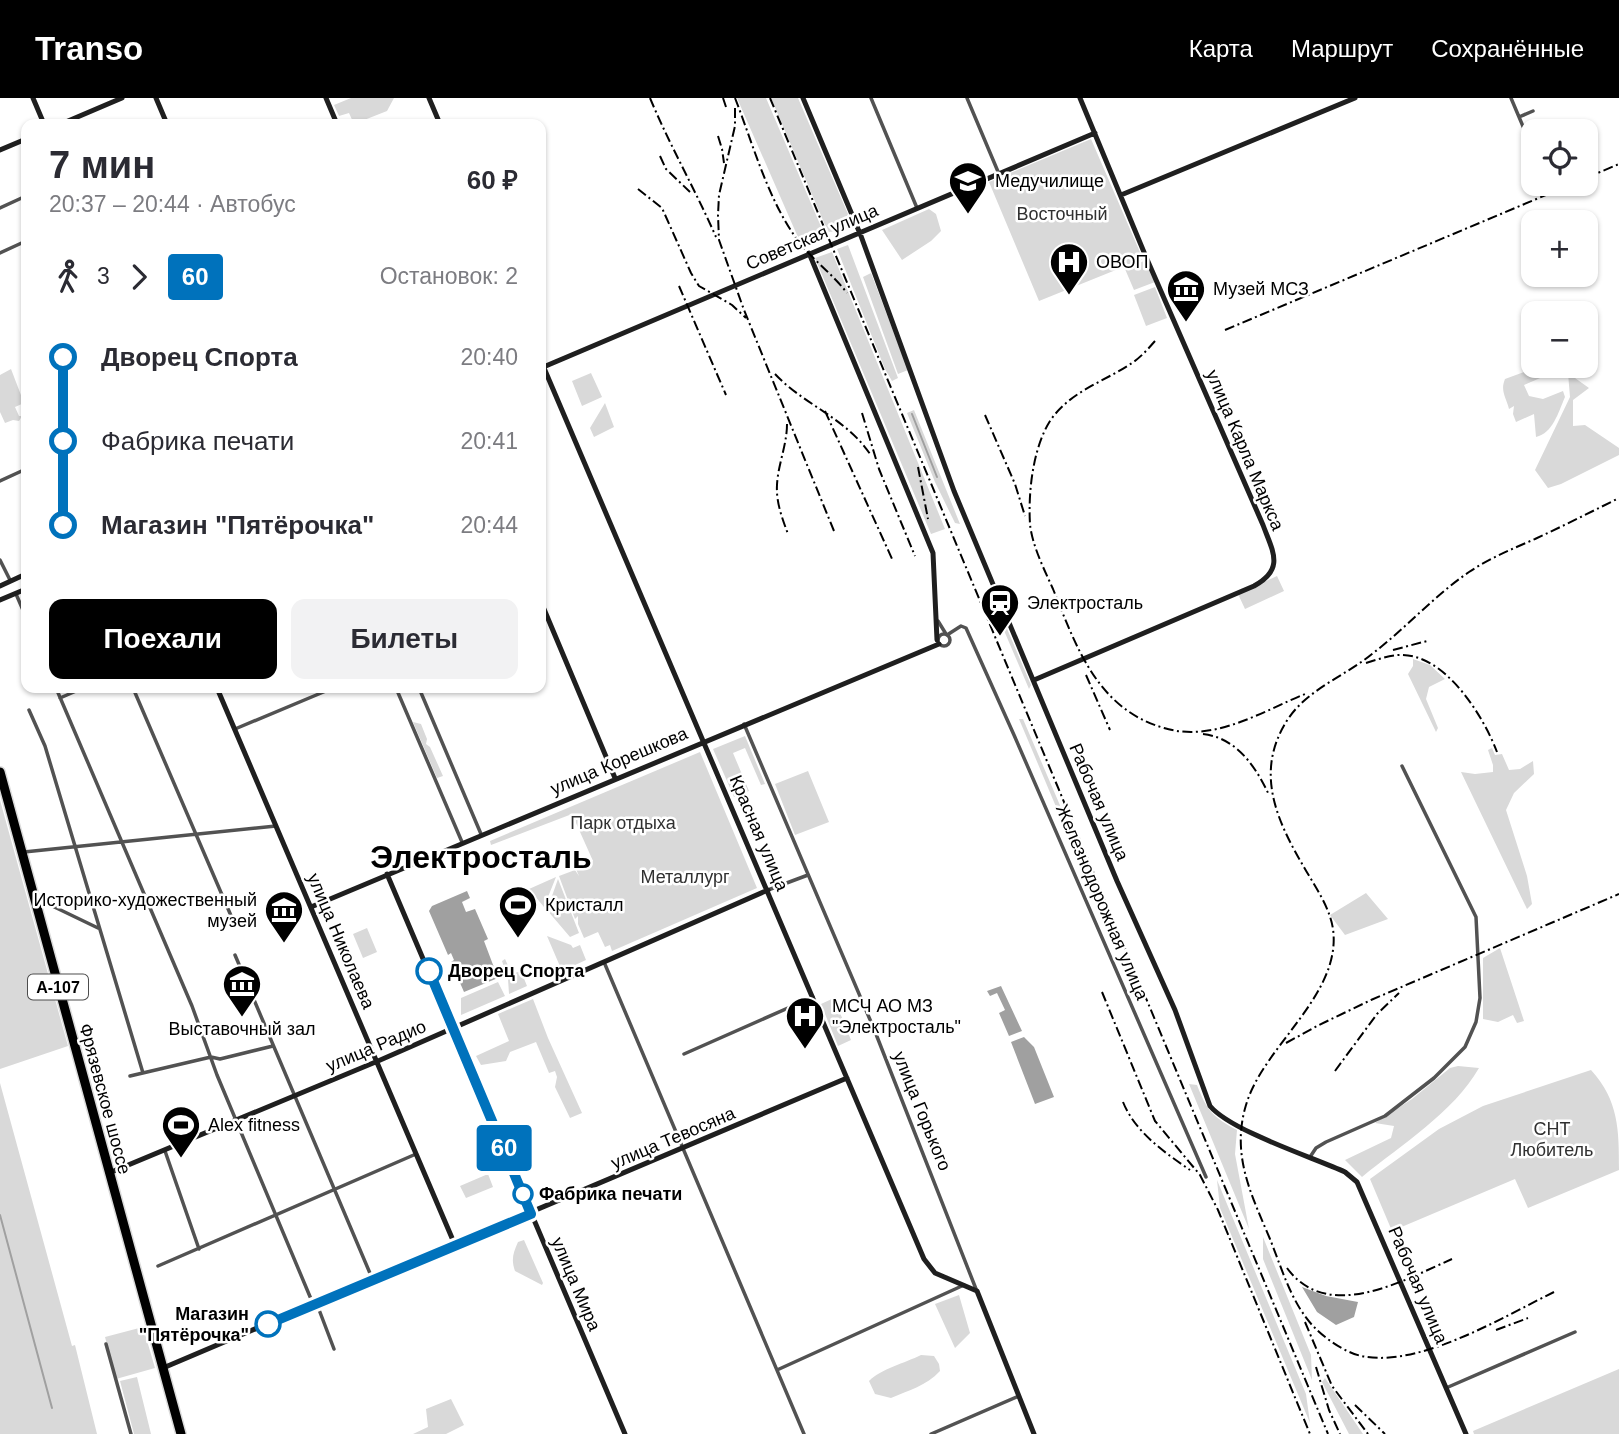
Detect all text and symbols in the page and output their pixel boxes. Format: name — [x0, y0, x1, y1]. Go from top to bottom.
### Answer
text: Transo — [35, 30, 143, 67]
text: Карта — [1189, 35, 1253, 62]
text: Маршрут — [1291, 35, 1393, 62]
text: Сохранённые — [1431, 35, 1584, 62]
map controls — [1521, 119, 1598, 378]
button: locate — [1521, 119, 1598, 196]
text: 7 мин — [49, 144, 155, 186]
school or university icon: Медучилище — [947, 160, 989, 215]
text: 60 ₽ — [467, 165, 518, 195]
place label: Медучилище — [995, 171, 1104, 191]
text: 20:37 – 20:44 · Автобус — [49, 191, 296, 217]
street label: Советская улица — [743, 200, 882, 274]
park label: Восточный — [1017, 204, 1107, 224]
button: + — [1521, 210, 1598, 287]
hospital icon: ОВОП — [1048, 241, 1090, 296]
place label: ОВОП — [1096, 252, 1148, 272]
icon: walk — [49, 258, 87, 296]
icon: forward — [120, 258, 158, 296]
text: 3 — [97, 263, 110, 289]
text: 60 — [182, 263, 209, 290]
text: Остановок: 2 — [380, 263, 518, 289]
museum icon: Музей МСЗ — [1165, 268, 1207, 323]
place label: Музей МСЗ — [1213, 279, 1309, 299]
button: − — [1521, 301, 1598, 378]
text: Дворец Спорта — [101, 342, 298, 372]
text: 20:40 — [460, 344, 518, 370]
street label: улица Карла Маркса — [1202, 367, 1288, 534]
text: Фабрика печати — [101, 426, 294, 456]
text: 20:41 — [460, 428, 518, 454]
text: Магазин "Пятёрочка" — [101, 510, 374, 540]
text: 20:44 — [460, 512, 518, 538]
station icon: Электросталь — [979, 582, 1021, 637]
place label: Электросталь — [1027, 593, 1143, 613]
button: Поехали — [49, 599, 277, 679]
button: Билеты — [291, 599, 518, 679]
street label: улица Корешкова — [547, 723, 691, 799]
street label: Рабочая улица — [1065, 741, 1133, 864]
street label: Красная улица — [726, 772, 793, 895]
street label: Железнодорожная улица — [1052, 801, 1153, 1004]
park label: Парк отдыха — [570, 813, 677, 833]
district label: Электросталь — [370, 839, 592, 875]
park label: Металлург — [640, 867, 730, 887]
street label: улица Николаева — [303, 870, 379, 1013]
sports icon: Кристалл — [497, 884, 539, 939]
museum icon: Историко-художественный музей — [263, 889, 305, 944]
place label: Историко-художественный музей — [34, 890, 257, 931]
place label: Кристалл — [545, 895, 624, 915]
marker: Дворец Спорта — [416, 958, 442, 984]
place label: Дворец Спорта — [448, 961, 585, 981]
museum icon: Выставочный зал — [221, 963, 263, 1018]
road number: А-107 — [28, 974, 88, 1000]
hospital icon: МСЧ АО МЗ "Электросталь" — [784, 995, 826, 1050]
place label: МСЧ АО МЗ "Электросталь" — [832, 996, 961, 1037]
street label: улица Радио — [323, 1016, 429, 1076]
place label: Выставочный зал — [168, 1019, 316, 1039]
street label: Фрязевское шоссе — [75, 1021, 135, 1177]
street label: улица Горького — [889, 1049, 955, 1173]
street label: улица Тевосяна — [608, 1103, 739, 1173]
sports icon: Alex fitness — [160, 1104, 202, 1159]
place label: Alex fitness — [208, 1115, 300, 1135]
park label: СНТ Любитель — [1510, 1119, 1594, 1160]
line badge: 60 — [472, 1125, 536, 1171]
text: 60 — [491, 1134, 517, 1161]
marker: Фабрика печати — [513, 1184, 533, 1204]
place label: Фабрика печати — [539, 1184, 682, 1204]
street label: Рабочая улица — [1384, 1224, 1452, 1347]
street label: улица Мира — [547, 1234, 605, 1335]
place label: Магазин "Пятёрочка" — [139, 1304, 249, 1345]
marker: Магазин "Пятёрочка" — [255, 1311, 281, 1337]

